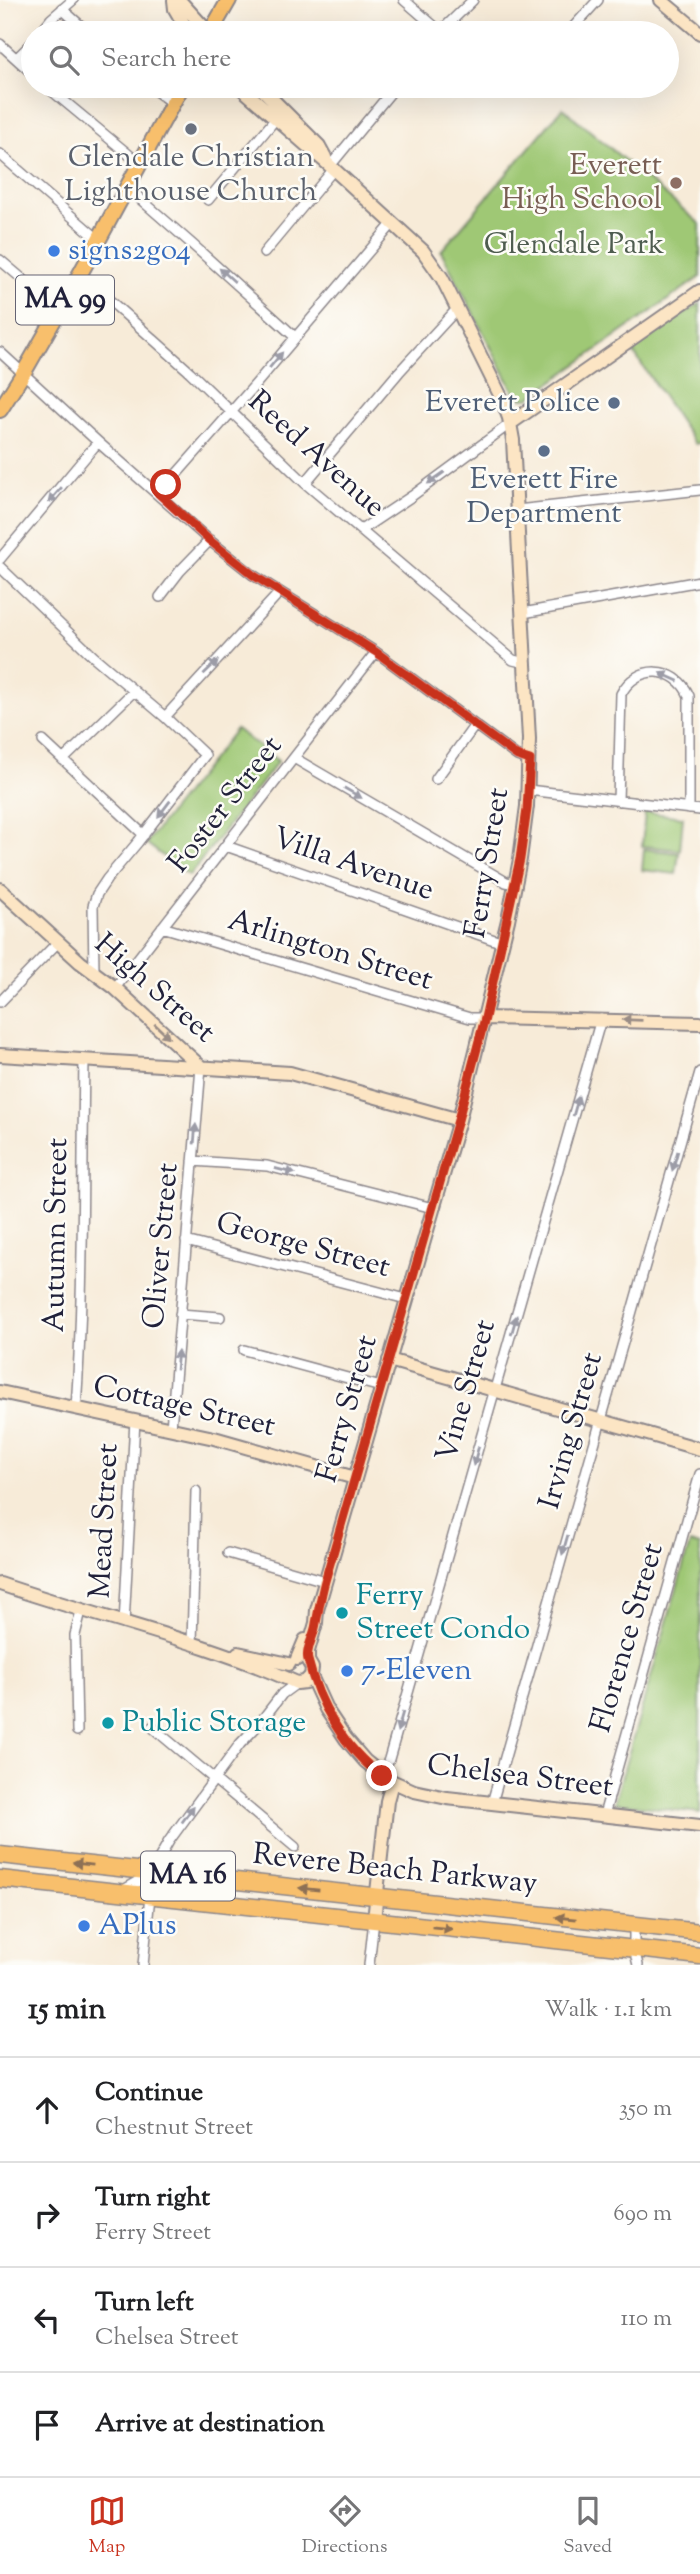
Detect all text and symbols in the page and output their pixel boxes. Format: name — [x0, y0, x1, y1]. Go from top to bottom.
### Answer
search box — [21, 21, 679, 98]
icon: search — [45, 41, 83, 79]
text: Search here — [101, 41, 231, 78]
marker: Glendale Christian Lighthouse Church — [183, 121, 199, 137]
place label: Glendale Christian Lighthouse Church — [65, 137, 318, 214]
place label: Everett High School — [502, 145, 662, 222]
marker: Everett High School — [668, 175, 684, 191]
park label: Glendale Park — [484, 224, 664, 267]
place label: signs2go4 — [68, 230, 191, 273]
marker: signs2go4 — [46, 243, 62, 259]
one-way arrow — [218, 267, 236, 283]
road number: MA 99 — [16, 276, 114, 324]
one-way arrow — [268, 352, 283, 369]
street label: Reed Avenue — [238, 381, 394, 529]
place label: Everett Police — [425, 382, 600, 425]
marker: Everett Police — [606, 395, 622, 411]
marker: Everett Fire Department — [536, 443, 552, 459]
place label: Everett Fire Department — [466, 459, 622, 536]
route start — [150, 469, 181, 500]
one-way arrow — [427, 471, 445, 485]
one-way arrow — [48, 486, 63, 503]
one-way arrow — [202, 659, 219, 675]
one-way arrow — [659, 671, 680, 683]
street label: Foster Street — [159, 727, 293, 883]
street label: Ferry Street — [455, 785, 521, 941]
one-way arrow — [343, 787, 363, 799]
one-way arrow — [157, 800, 171, 818]
street label: Villa Avenue — [267, 817, 439, 913]
street label: Arlington Street — [222, 899, 438, 1003]
street label: High Street — [84, 924, 224, 1054]
one-way arrow — [621, 1015, 643, 1026]
one-way arrow — [153, 1023, 171, 1039]
one-way arrow — [571, 1095, 582, 1117]
one-way arrow — [190, 1122, 201, 1144]
street label: Autumn Street — [34, 1137, 80, 1333]
one-way arrow — [669, 1151, 679, 1172]
street label: Oliver Street — [133, 1161, 191, 1331]
one-way arrow — [274, 1166, 296, 1177]
street label: George Street — [211, 1202, 395, 1290]
one-way arrow — [509, 1314, 519, 1335]
street label: Vine Street — [426, 1315, 508, 1467]
street label: Ferry Street — [306, 1330, 390, 1488]
street label: Irving Street — [529, 1348, 615, 1514]
one-way arrow — [172, 1349, 183, 1371]
street label: Cottage Street — [89, 1365, 279, 1449]
street label: Mead Street — [79, 1442, 131, 1600]
one-way arrow — [470, 1445, 481, 1467]
one-way arrow — [559, 1534, 570, 1556]
street label: Florence Street — [580, 1538, 676, 1738]
place label: Ferry Street Condo — [356, 1575, 530, 1652]
marker: Ferry Street Condo — [334, 1605, 350, 1621]
place label: 7-Eleven — [361, 1650, 472, 1693]
marker: 7-Eleven — [339, 1663, 355, 1679]
place label: Public Storage — [122, 1702, 306, 1745]
one-way arrow — [394, 1711, 405, 1733]
marker: Public Storage — [100, 1715, 116, 1731]
street label: Chelsea Street — [424, 1744, 616, 1810]
route end — [366, 1760, 397, 1791]
one-way arrow — [180, 1805, 194, 1823]
street label: Revere Beach Parkway — [251, 1834, 539, 1906]
road number: MA 16 — [141, 1852, 235, 1900]
one-way arrow — [71, 1859, 93, 1870]
one-way arrow — [297, 1883, 319, 1894]
place label: APlus — [98, 1905, 176, 1948]
one-way arrow — [555, 1912, 577, 1923]
marker: APlus — [76, 1918, 92, 1934]
one-way arrow — [431, 1922, 453, 1933]
text: 15 min — [28, 1989, 106, 2032]
text: Walk · 1.1 km — [545, 1994, 672, 2027]
text: Continue — [95, 2075, 203, 2112]
icon: ahead — [28, 2091, 66, 2129]
text: 350 m — [619, 2093, 672, 2126]
text: Chestnut Street — [95, 2112, 253, 2145]
text: Turn right — [95, 2180, 210, 2217]
icon: right — [28, 2196, 66, 2234]
text: 690 m — [613, 2198, 672, 2231]
text: Ferry Street — [95, 2217, 211, 2250]
text: Turn left — [95, 2285, 194, 2322]
icon: left — [28, 2301, 66, 2339]
text: 110 m — [621, 2303, 672, 2336]
text: Chelsea Street — [95, 2322, 239, 2355]
icon: arrive — [28, 2406, 66, 2444]
text: Arrive at destination — [95, 2406, 325, 2443]
tab: Map — [88, 2492, 126, 2561]
tab: Directions — [302, 2492, 387, 2561]
tab: Saved — [563, 2492, 612, 2561]

